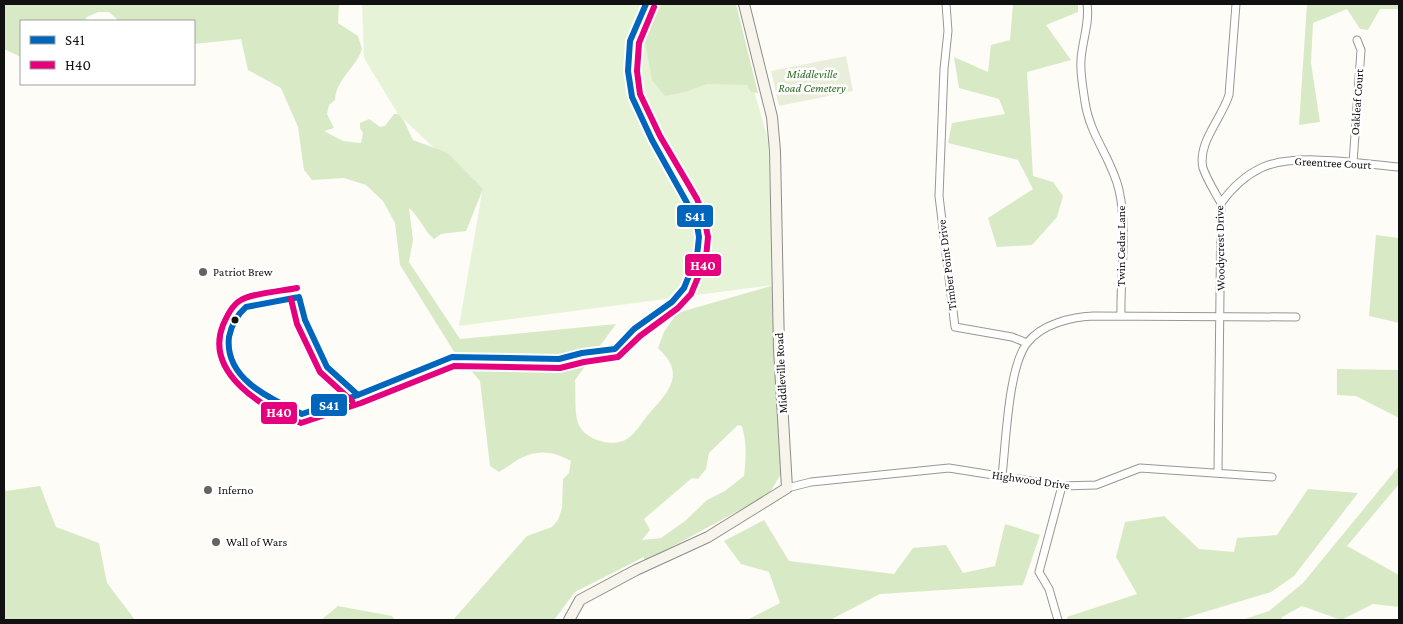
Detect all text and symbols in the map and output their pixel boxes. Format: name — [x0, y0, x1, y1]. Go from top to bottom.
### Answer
legend — [20, 20, 195, 85]
text: S41 — [65, 32, 85, 48]
text: H40 — [65, 57, 91, 73]
park label: Middleville Road Cemetery — [778, 67, 846, 95]
street label: Oakleaf Court — [1348, 67, 1366, 136]
street label: Greentree Court — [1294, 154, 1373, 172]
line badge: S41 — [676, 204, 714, 228]
street label: Twin Cedar Lane — [1114, 205, 1128, 287]
street label: Woodycrest Drive — [1212, 205, 1228, 291]
text: S41 — [685, 208, 705, 224]
street label: Timber Point Drive — [935, 219, 959, 311]
line badge: H40 — [684, 253, 722, 277]
text: H40 — [690, 257, 716, 273]
place label: Patriot Brew — [213, 265, 273, 279]
marker: Patriot Brew — [197, 266, 209, 278]
unlabelled marker — [230, 315, 240, 325]
street label: Middleville Road — [772, 332, 790, 414]
line badge: S41 — [310, 393, 348, 417]
text: S41 — [319, 397, 339, 413]
line badge: H40 — [260, 401, 298, 425]
text: H40 — [266, 404, 292, 420]
street label: Highwood Drive — [991, 468, 1071, 492]
place label: Inferno — [218, 483, 254, 497]
marker: Inferno — [202, 484, 214, 496]
place label: Wall of Wars — [226, 535, 288, 549]
marker: Wall of Wars — [210, 536, 222, 548]

